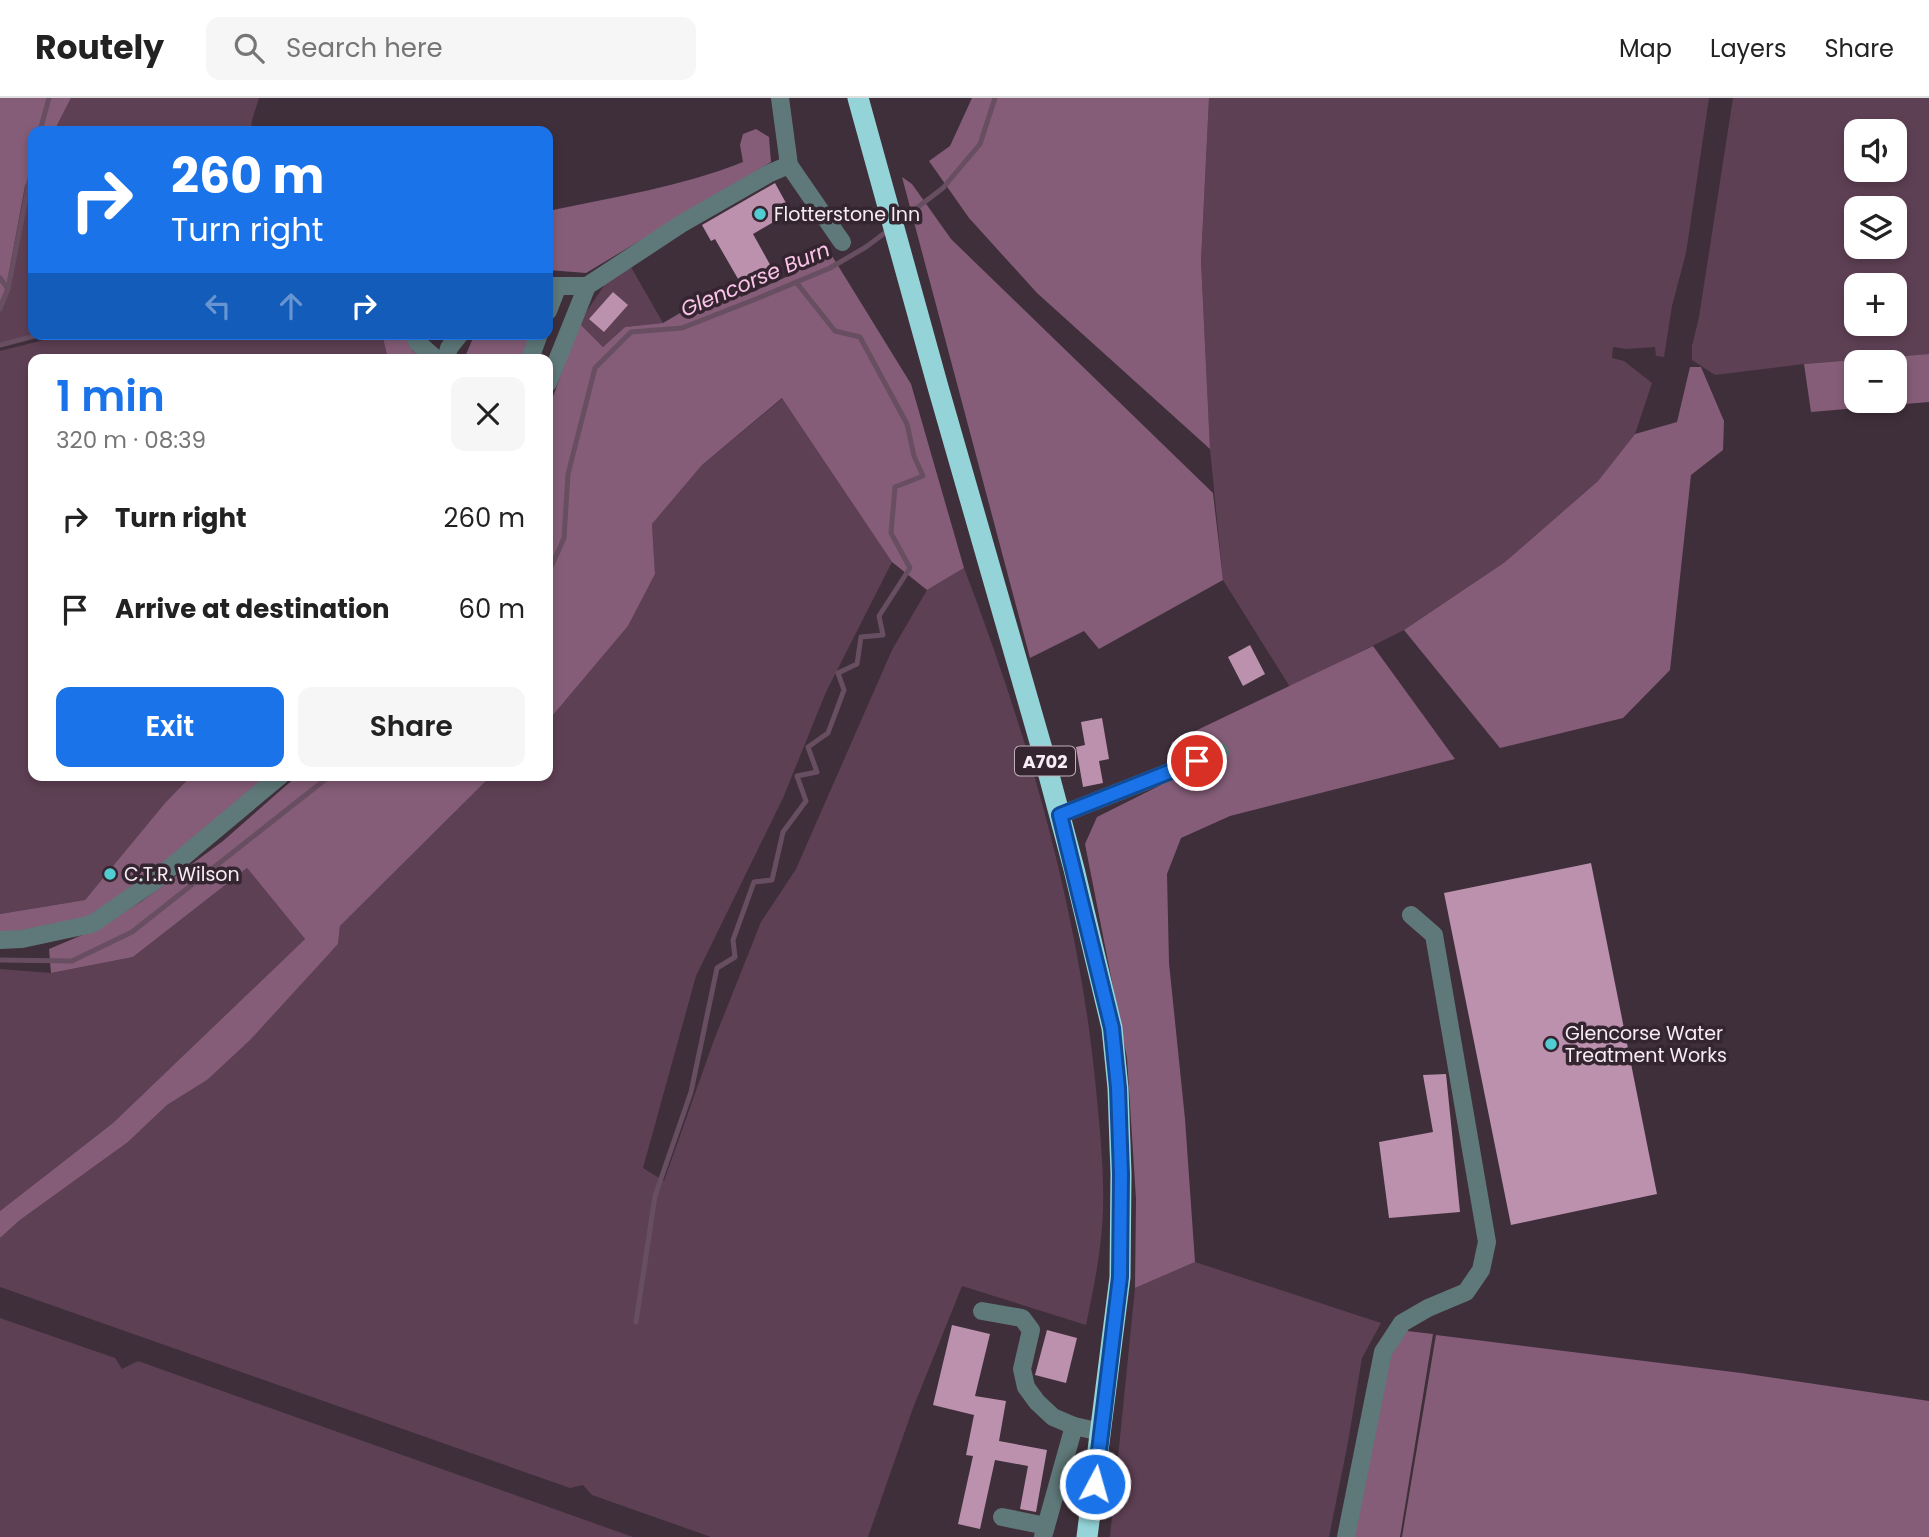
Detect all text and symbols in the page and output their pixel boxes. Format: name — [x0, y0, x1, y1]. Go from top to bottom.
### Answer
search box — [206, 17, 696, 80]
text: Routely — [35, 24, 164, 71]
icon: search — [230, 29, 268, 67]
text: Search here — [286, 30, 443, 66]
text: Map — [1619, 32, 1672, 65]
text: Layers — [1710, 32, 1786, 65]
text: Share — [1824, 32, 1894, 65]
map controls — [1844, 119, 1907, 413]
button: sound — [1844, 119, 1907, 182]
text: 260 m — [171, 142, 324, 210]
icon: right — [56, 154, 147, 245]
button: layers — [1844, 196, 1907, 259]
place label: Flotterstone Inn — [774, 201, 920, 228]
marker: Flotterstone Inn — [752, 206, 768, 222]
text: Turn right — [171, 207, 323, 252]
water label: Glencorse Burn — [676, 234, 834, 324]
button: + — [1844, 273, 1907, 336]
icon: left — [199, 287, 237, 325]
icon: ahead — [272, 287, 310, 325]
icon: right — [345, 287, 383, 325]
button: − — [1844, 350, 1907, 413]
text: 1 min — [56, 367, 165, 426]
button: close — [451, 377, 525, 451]
text: 320 m · 08:39 — [56, 424, 206, 456]
icon: right — [56, 500, 94, 538]
text: Turn right — [115, 500, 247, 536]
text: 260 m — [443, 500, 525, 536]
icon: arrive — [56, 591, 94, 629]
text: Arrive at destination — [115, 591, 390, 627]
text: 60 m — [458, 591, 525, 627]
button: Exit — [56, 687, 284, 767]
button: Share — [298, 687, 525, 767]
pin — [1167, 731, 1227, 791]
icon: arrive — [1178, 742, 1216, 780]
road number: A702 — [1015, 746, 1075, 776]
place label: C.T.R. Wilson — [124, 861, 240, 888]
marker: C.T.R. Wilson — [102, 866, 118, 882]
place label: Glencorse Water Treatment Works — [1565, 1020, 1727, 1069]
marker: Glencorse Water Treatment Works — [1543, 1036, 1559, 1052]
position arrow — [1058, 1447, 1132, 1521]

